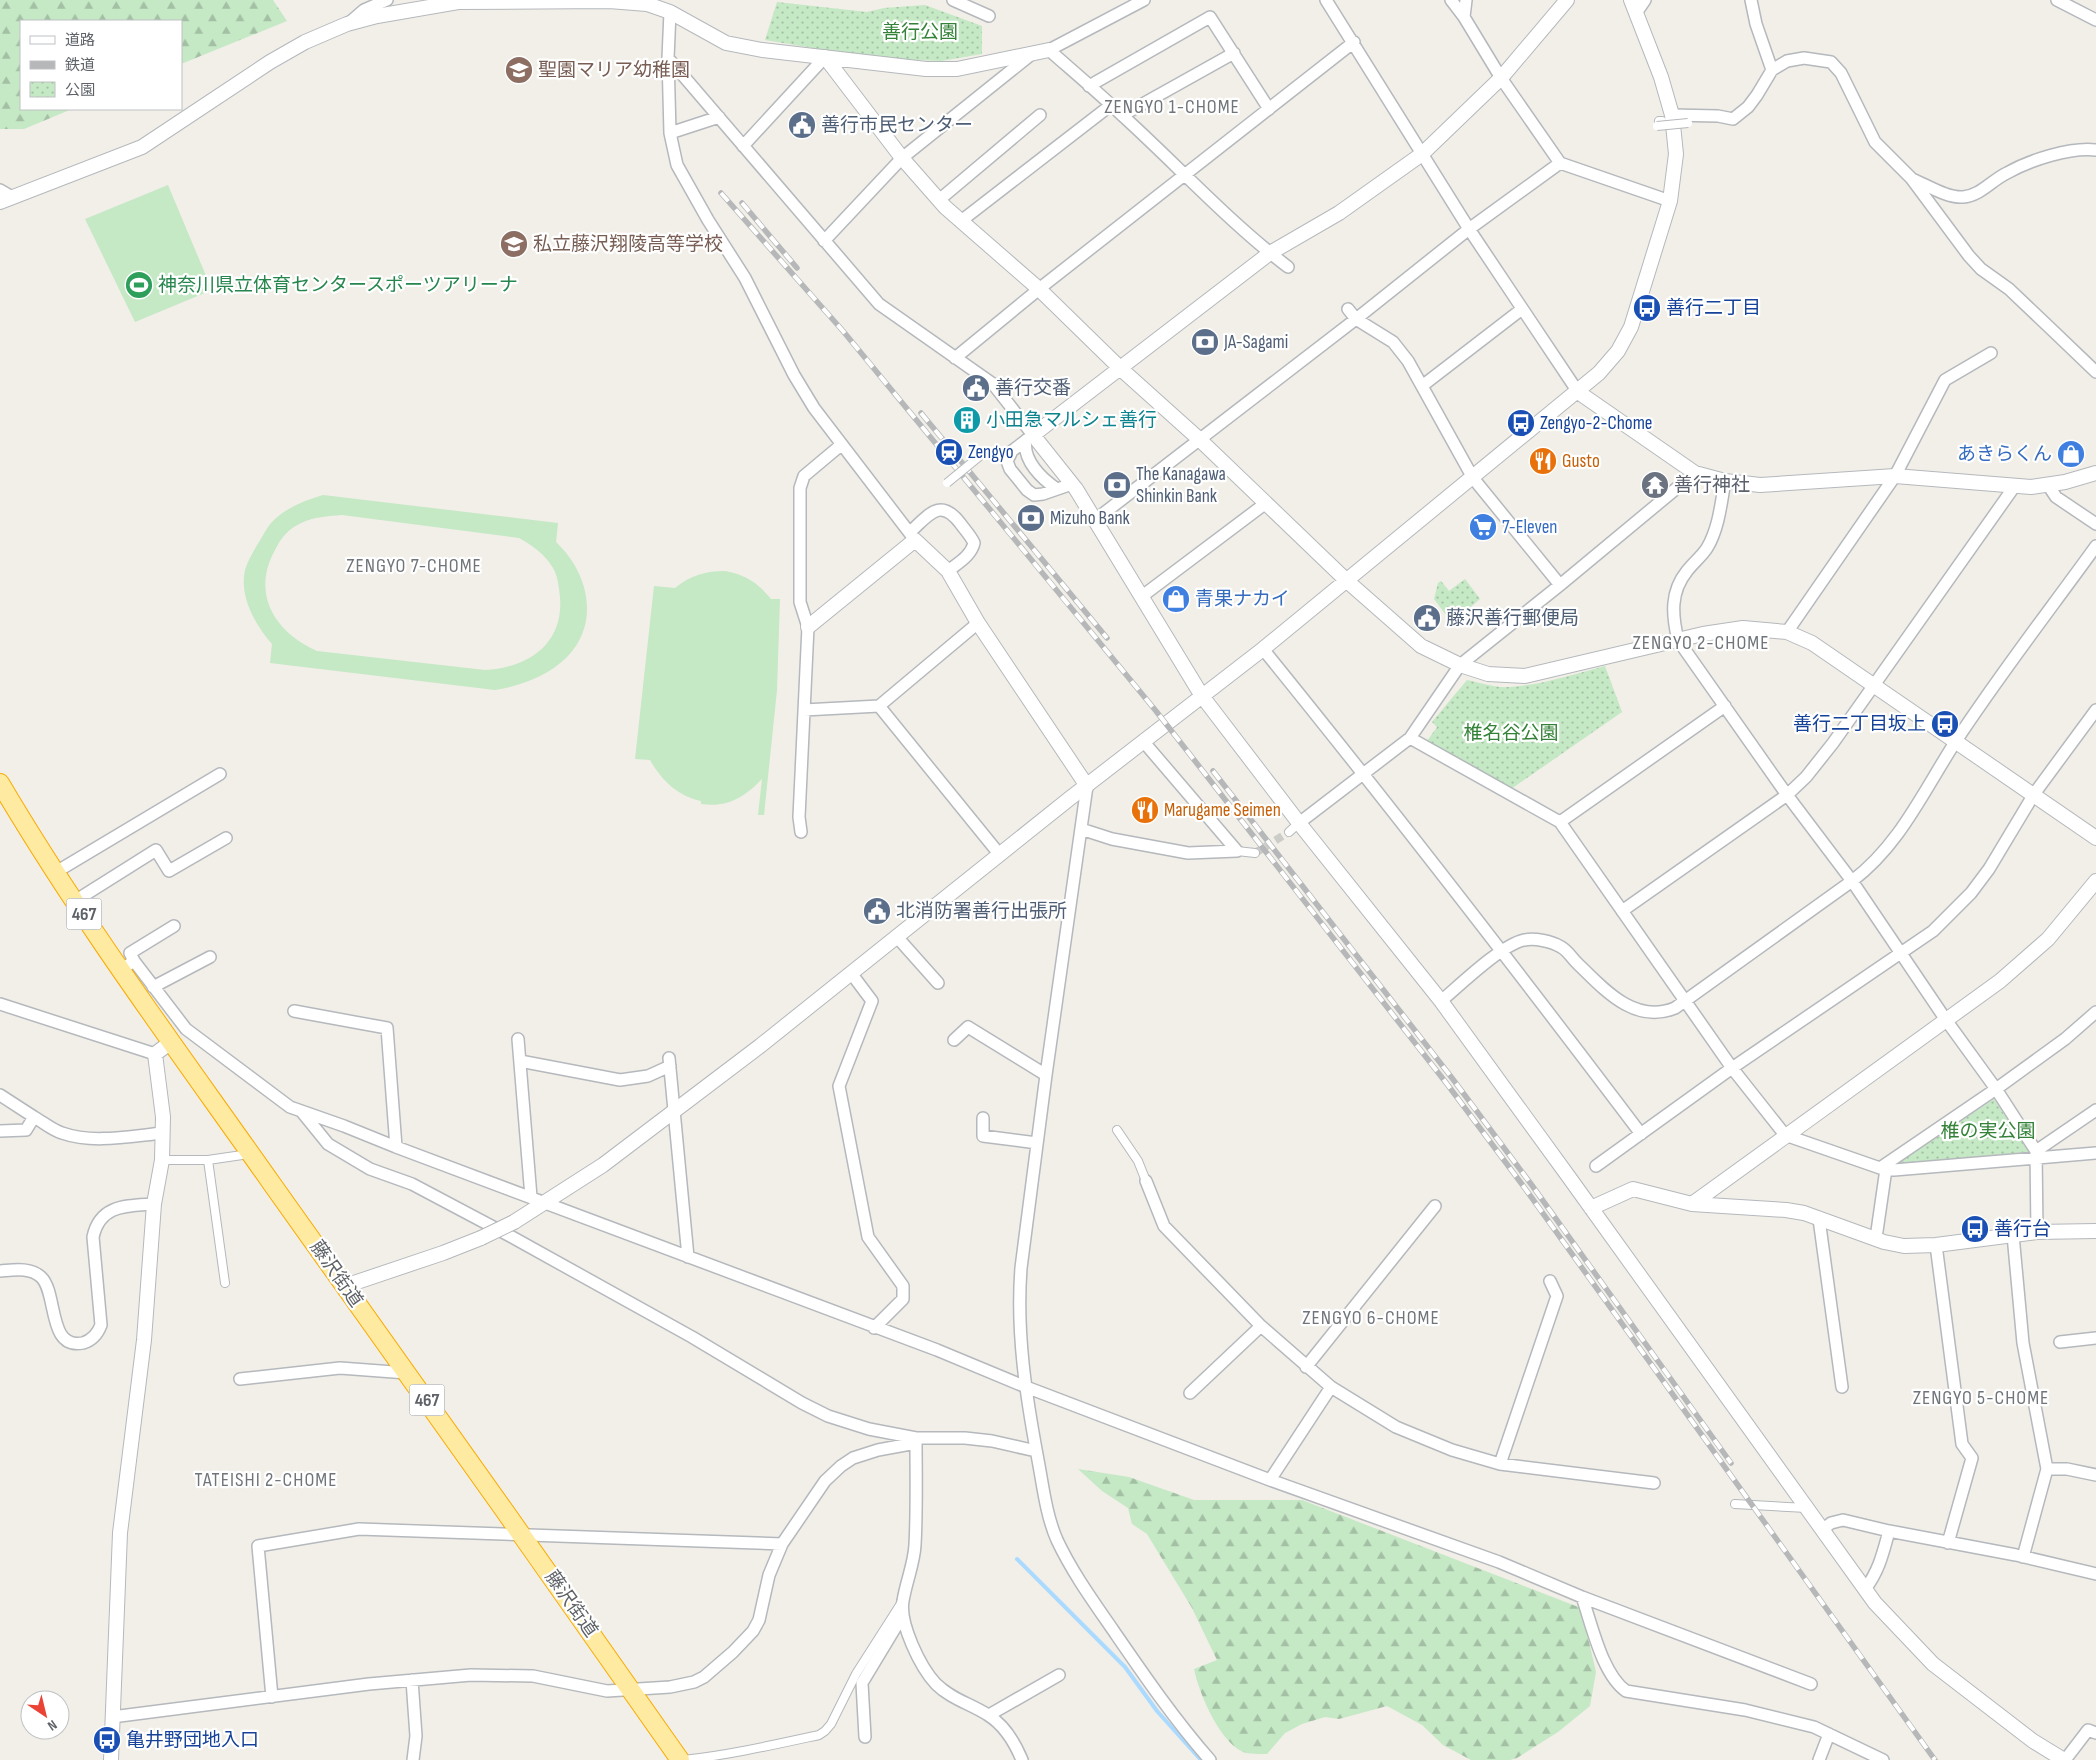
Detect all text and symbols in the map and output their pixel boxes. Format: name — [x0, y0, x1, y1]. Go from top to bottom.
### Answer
legend — [20, 20, 182, 110]
park label: 善行公園 — [882, 21, 958, 44]
text: 道路 — [65, 31, 95, 50]
school or university icon: 聖園マリア幼稚園 — [504, 55, 534, 85]
text: 鉄道 — [65, 56, 95, 75]
place label: 聖園マリア幼稚園 — [538, 59, 690, 82]
text: 公園 — [65, 81, 95, 100]
district label: ZENGYO 1-CHOME — [1104, 95, 1240, 119]
public building icon: 善行市民センター — [787, 110, 817, 140]
place label: 善行市民センター — [821, 114, 973, 137]
school or university icon: 私立藤沢翔陵高等学校 — [499, 229, 529, 259]
place label: 私立藤沢翔陵高等学校 — [533, 233, 723, 256]
sports icon: 神奈川県立体育センタースポーツアリーナ — [124, 270, 154, 300]
place label: 神奈川県立体育センタースポーツアリーナ — [158, 274, 518, 297]
bus stop icon: 善行二丁目 — [1632, 293, 1662, 323]
place label: 善行二丁目 — [1666, 297, 1761, 320]
bank icon: JA-Sagami — [1190, 327, 1220, 357]
place label: JA-Sagami — [1223, 331, 1288, 354]
public building icon: 善行交番 — [961, 373, 991, 403]
place label: 善行交番 — [995, 377, 1071, 400]
building icon: 小田急マルシェ善行 — [952, 405, 982, 435]
bus stop icon: Zengyo-2-Chome — [1506, 408, 1536, 438]
place label: 小田急マルシェ善行 — [986, 409, 1157, 432]
place label: Zengyo-2-Chome — [1540, 412, 1652, 435]
station icon: Zengyo — [934, 437, 964, 467]
shop icon: あきらくん — [2056, 439, 2086, 469]
place label: Zengyo — [968, 441, 1014, 464]
place label: あきらくん — [1957, 443, 2052, 466]
restaurant icon: Gusto — [1528, 446, 1558, 476]
place label: Gusto — [1562, 450, 1600, 473]
place label: The Kanagawa Shinkin Bank — [1136, 463, 1226, 508]
bank icon: The Kanagawa Shinkin Bank — [1102, 470, 1132, 500]
temple icon: 善行神社 — [1640, 470, 1670, 500]
place label: 善行神社 — [1674, 474, 1750, 497]
bank icon: Mizuho Bank — [1016, 503, 1046, 533]
place label: Mizuho Bank — [1050, 507, 1131, 530]
supermarket icon: 7-Eleven — [1468, 512, 1498, 542]
place label: 7-Eleven — [1502, 516, 1557, 539]
district label: ZENGYO 7-CHOME — [346, 554, 482, 578]
shop icon: 青果ナカイ — [1161, 584, 1191, 614]
place label: 青果ナカイ — [1195, 588, 1290, 611]
public building icon: 藤沢善行郵便局 — [1412, 603, 1442, 633]
place label: 藤沢善行郵便局 — [1446, 607, 1579, 630]
district label: ZENGYO 2-CHOME — [1633, 631, 1769, 655]
bus stop icon: 善行二丁目坂上 — [1930, 709, 1960, 739]
place label: 善行二丁目坂上 — [1793, 713, 1926, 736]
park label: 椎名谷公園 — [1463, 722, 1559, 745]
restaurant icon: Marugame Seimen — [1130, 795, 1160, 825]
place label: Marugame Seimen — [1164, 799, 1281, 822]
public building icon: 北消防署善行出張所 — [862, 896, 892, 926]
road number: 467 — [66, 899, 102, 930]
place label: 北消防署善行出張所 — [896, 900, 1067, 923]
park label: 椎の実公園 — [1940, 1120, 2036, 1143]
bus stop icon: 善行台 — [1960, 1214, 1990, 1244]
place label: 善行台 — [1994, 1218, 2051, 1241]
street label: 藤沢街道 — [305, 1236, 367, 1312]
district label: ZENGYO 6-CHOME — [1302, 1306, 1440, 1330]
road number: 467 — [410, 1384, 444, 1416]
district label: ZENGYO 5-CHOME — [1913, 1386, 2049, 1410]
district label: TATEISHI 2-CHOME — [195, 1468, 337, 1492]
street label: 藤沢街道 — [540, 1566, 602, 1642]
north arrow — [20, 1690, 70, 1740]
text: N — [44, 1716, 60, 1734]
bus stop icon: 亀井野団地入口 — [92, 1725, 122, 1755]
place label: 亀井野団地入口 — [126, 1729, 259, 1752]

